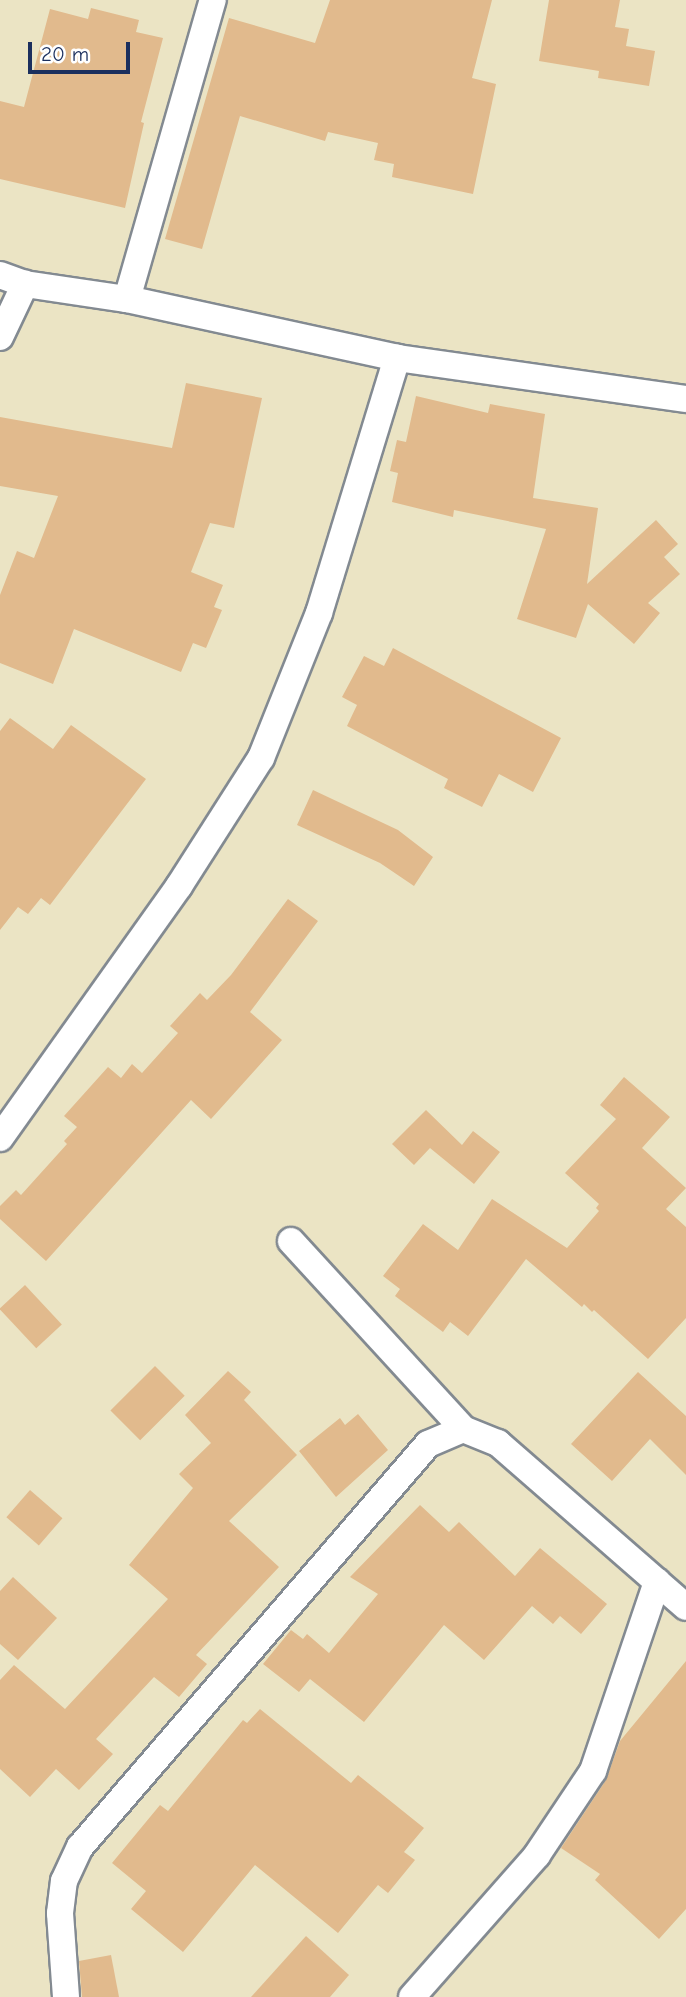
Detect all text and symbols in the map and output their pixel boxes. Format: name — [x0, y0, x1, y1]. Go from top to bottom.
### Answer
scale bar — [32, 28, 133, 72]
text: 20 m — [41, 42, 89, 66]

